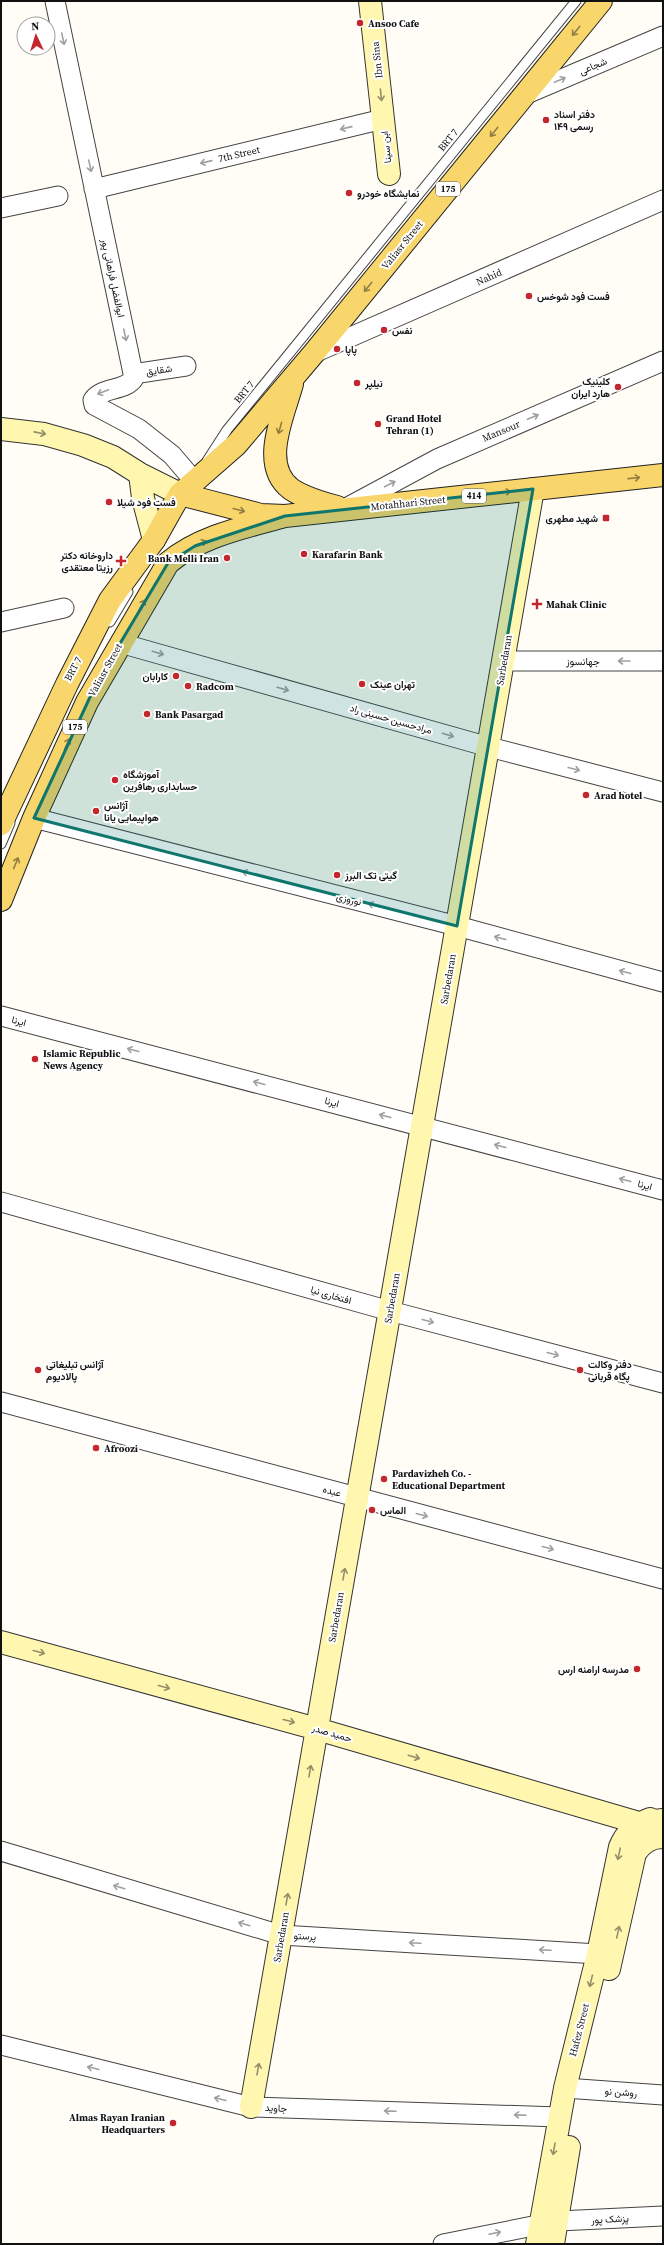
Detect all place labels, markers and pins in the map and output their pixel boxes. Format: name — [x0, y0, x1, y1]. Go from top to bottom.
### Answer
place label: Ansoo Cafe — [368, 17, 419, 30]
marker: Ansoo Cafe — [355, 18, 365, 28]
place label: دفتر اسناد رسمی ۱۴۹ — [554, 108, 595, 133]
marker: دفتر اسناد رسمی ۱۴۹ — [541, 115, 551, 125]
place label: نمایشگاه خودرو — [357, 187, 419, 200]
marker: نمایشگاه خودرو — [344, 188, 354, 198]
place label: فست فود شوخس — [537, 290, 610, 303]
marker: فست فود شوخس — [524, 291, 534, 301]
place label: نفس — [392, 324, 412, 337]
marker: نفس — [379, 325, 389, 335]
place label: پاپا — [345, 343, 357, 357]
marker: پاپا — [332, 344, 342, 354]
place label: کلینیک هارد ایران — [571, 375, 610, 400]
place label: نیلپر — [364, 377, 383, 391]
marker: نیلپر — [352, 378, 362, 388]
marker: کلینیک هارد ایران — [613, 382, 623, 392]
place label: Grand Hotel Tehran (1) — [386, 412, 442, 437]
marker: Grand Hotel Tehran (1) — [373, 419, 383, 429]
place label: فست فود شیلا — [117, 496, 176, 509]
marker: فست فود شیلا — [104, 497, 114, 507]
place label: شهید مطهری — [546, 512, 598, 525]
marker: شهید مطهری — [601, 513, 611, 523]
place label: Karafarin Bank — [312, 548, 383, 561]
place label: داروخانه دکتر رزیتا معتقدی — [59, 549, 113, 574]
marker: Karafarin Bank — [299, 549, 309, 559]
place label: Bank Melli Iran — [148, 552, 219, 565]
marker: Bank Melli Iran — [222, 553, 232, 563]
marker: داروخانه دکتر رزیتا معتقدی — [116, 556, 126, 566]
marker: Mahak Clinic — [531, 598, 543, 610]
place label: Mahak Clinic — [546, 598, 607, 611]
place label: کارابان — [142, 670, 168, 683]
marker: کارابان — [171, 671, 181, 681]
place label: تهران عینک — [370, 678, 415, 691]
marker: تهران عینک — [357, 679, 367, 689]
place label: Radcom — [196, 680, 234, 693]
marker: Radcom — [183, 681, 193, 691]
place label: Bank Pasargad — [155, 708, 223, 721]
marker: Bank Pasargad — [142, 709, 152, 719]
place label: آموزشگاه حسابداری رهافرین — [123, 768, 197, 793]
marker: آموزشگاه حسابداری رهافرین — [110, 775, 120, 785]
place label: Arad hotel — [594, 789, 642, 802]
marker: Arad hotel — [581, 790, 591, 800]
place label: آژانس هواپیمایی یانا — [104, 799, 159, 825]
marker: آژانس هواپیمایی یانا — [91, 806, 101, 816]
place label: گیتی تک البرز — [344, 869, 398, 882]
marker: گیتی تک البرز — [332, 870, 342, 880]
place label: Islamic Republic News Agency — [43, 1047, 121, 1072]
marker: Islamic Republic News Agency — [30, 1054, 40, 1064]
place label: آژانس تبلیغاتی پالادیوم — [46, 1358, 105, 1384]
place label: دفتر وکالت پگاه قربانی — [588, 1358, 632, 1384]
marker: آژانس تبلیغاتی پالادیوم — [33, 1365, 43, 1375]
marker: دفتر وکالت پگاه قربانی — [575, 1365, 585, 1375]
place label: Afroozi — [104, 1442, 138, 1455]
marker: Afroozi — [91, 1443, 101, 1453]
place label: Pardavizheh Co. - Educational Department — [392, 1467, 506, 1492]
marker: Pardavizheh Co. - Educational Department — [379, 1474, 389, 1484]
place label: الماس — [380, 1504, 406, 1517]
marker: الماس — [367, 1505, 377, 1515]
place label: مدرسه ارامنه ارس — [558, 1663, 630, 1676]
marker: مدرسه ارامنه ارس — [632, 1664, 642, 1674]
place label: Almas Rayan Iranian Headquarters — [69, 2111, 165, 2136]
marker: Almas Rayan Iranian Headquarters — [168, 2118, 178, 2128]

